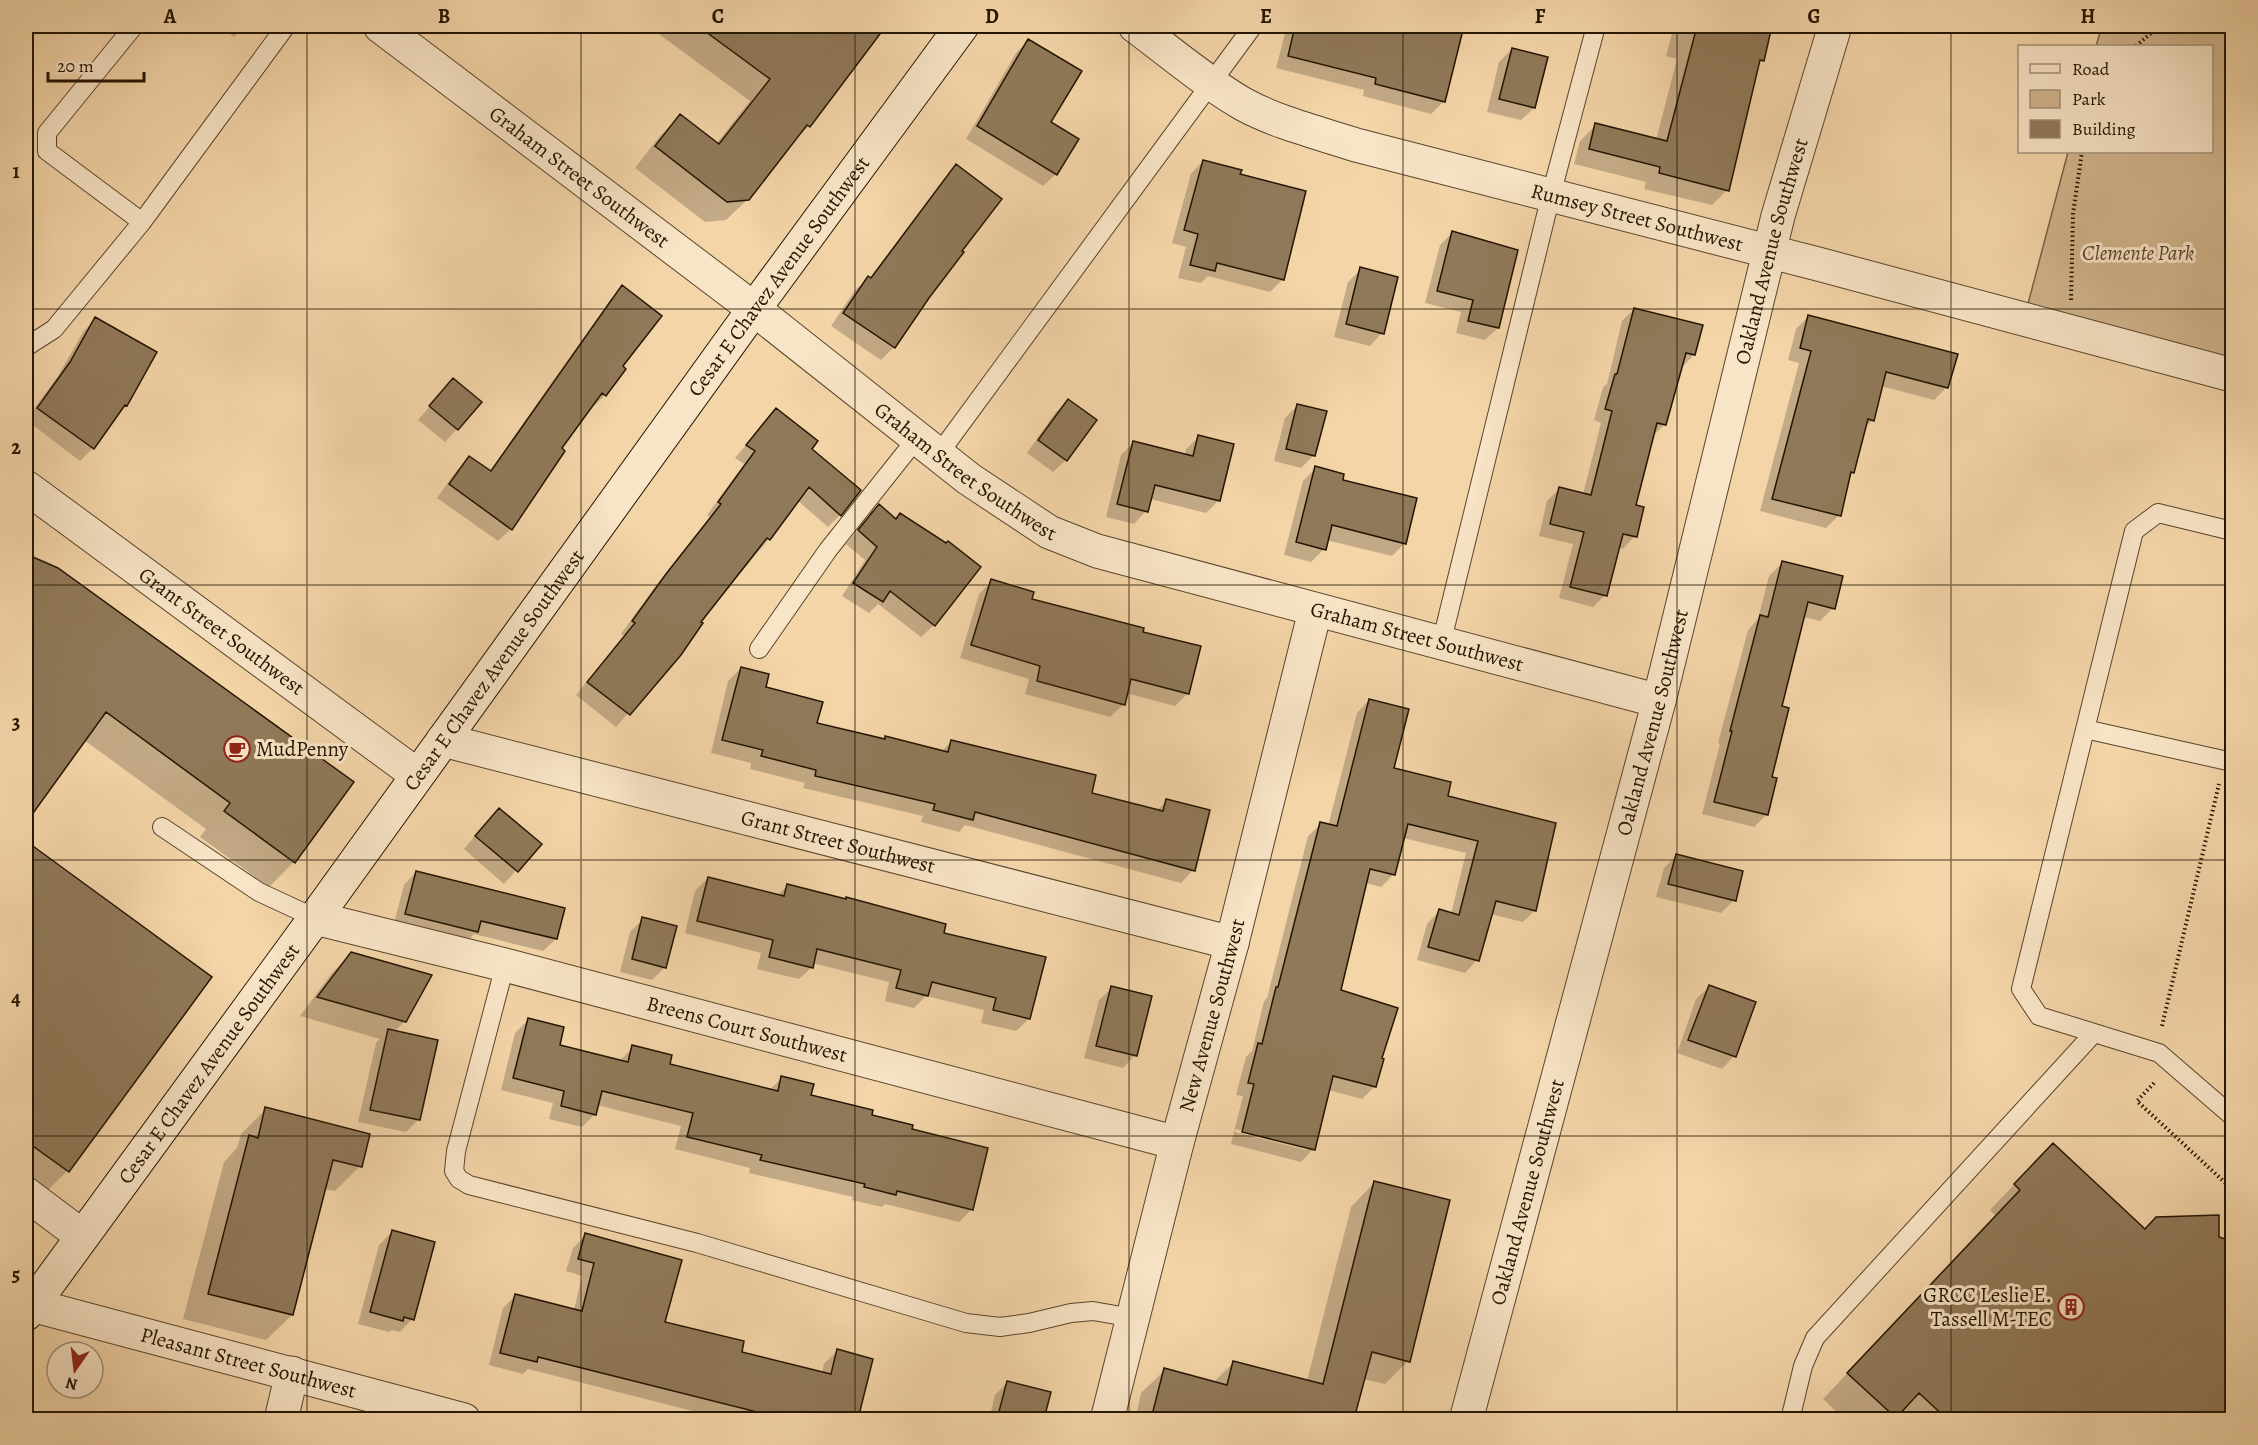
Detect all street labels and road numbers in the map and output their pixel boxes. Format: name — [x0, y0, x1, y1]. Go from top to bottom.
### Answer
street label: Graham Street Southwest — [483, 99, 675, 254]
street label: Oakland Avenue Southwest — [1728, 135, 1815, 367]
street label: Cesar E Chavez Avenue Southwest — [681, 150, 876, 402]
street label: Rumsey Street Southwest — [1528, 177, 1746, 258]
street label: Graham Street Southwest — [869, 396, 1060, 547]
street label: Cesar E Chavez Avenue Southwest — [397, 543, 590, 796]
street label: Grant Street Southwest — [133, 561, 310, 702]
street label: Graham Street Southwest — [1308, 595, 1527, 678]
street label: Oakland Avenue Southwest — [1609, 606, 1695, 839]
street label: Grant Street Southwest — [738, 803, 938, 880]
street label: New Avenue Southwest — [1172, 916, 1252, 1115]
street label: Cesar E Chavez Avenue Southwest — [111, 937, 306, 1190]
street label: Breens Court Southwest — [644, 989, 850, 1069]
street label: Oakland Avenue Southwest — [1483, 1076, 1571, 1308]
street label: Pleasant Street Southwest — [137, 1321, 360, 1405]

